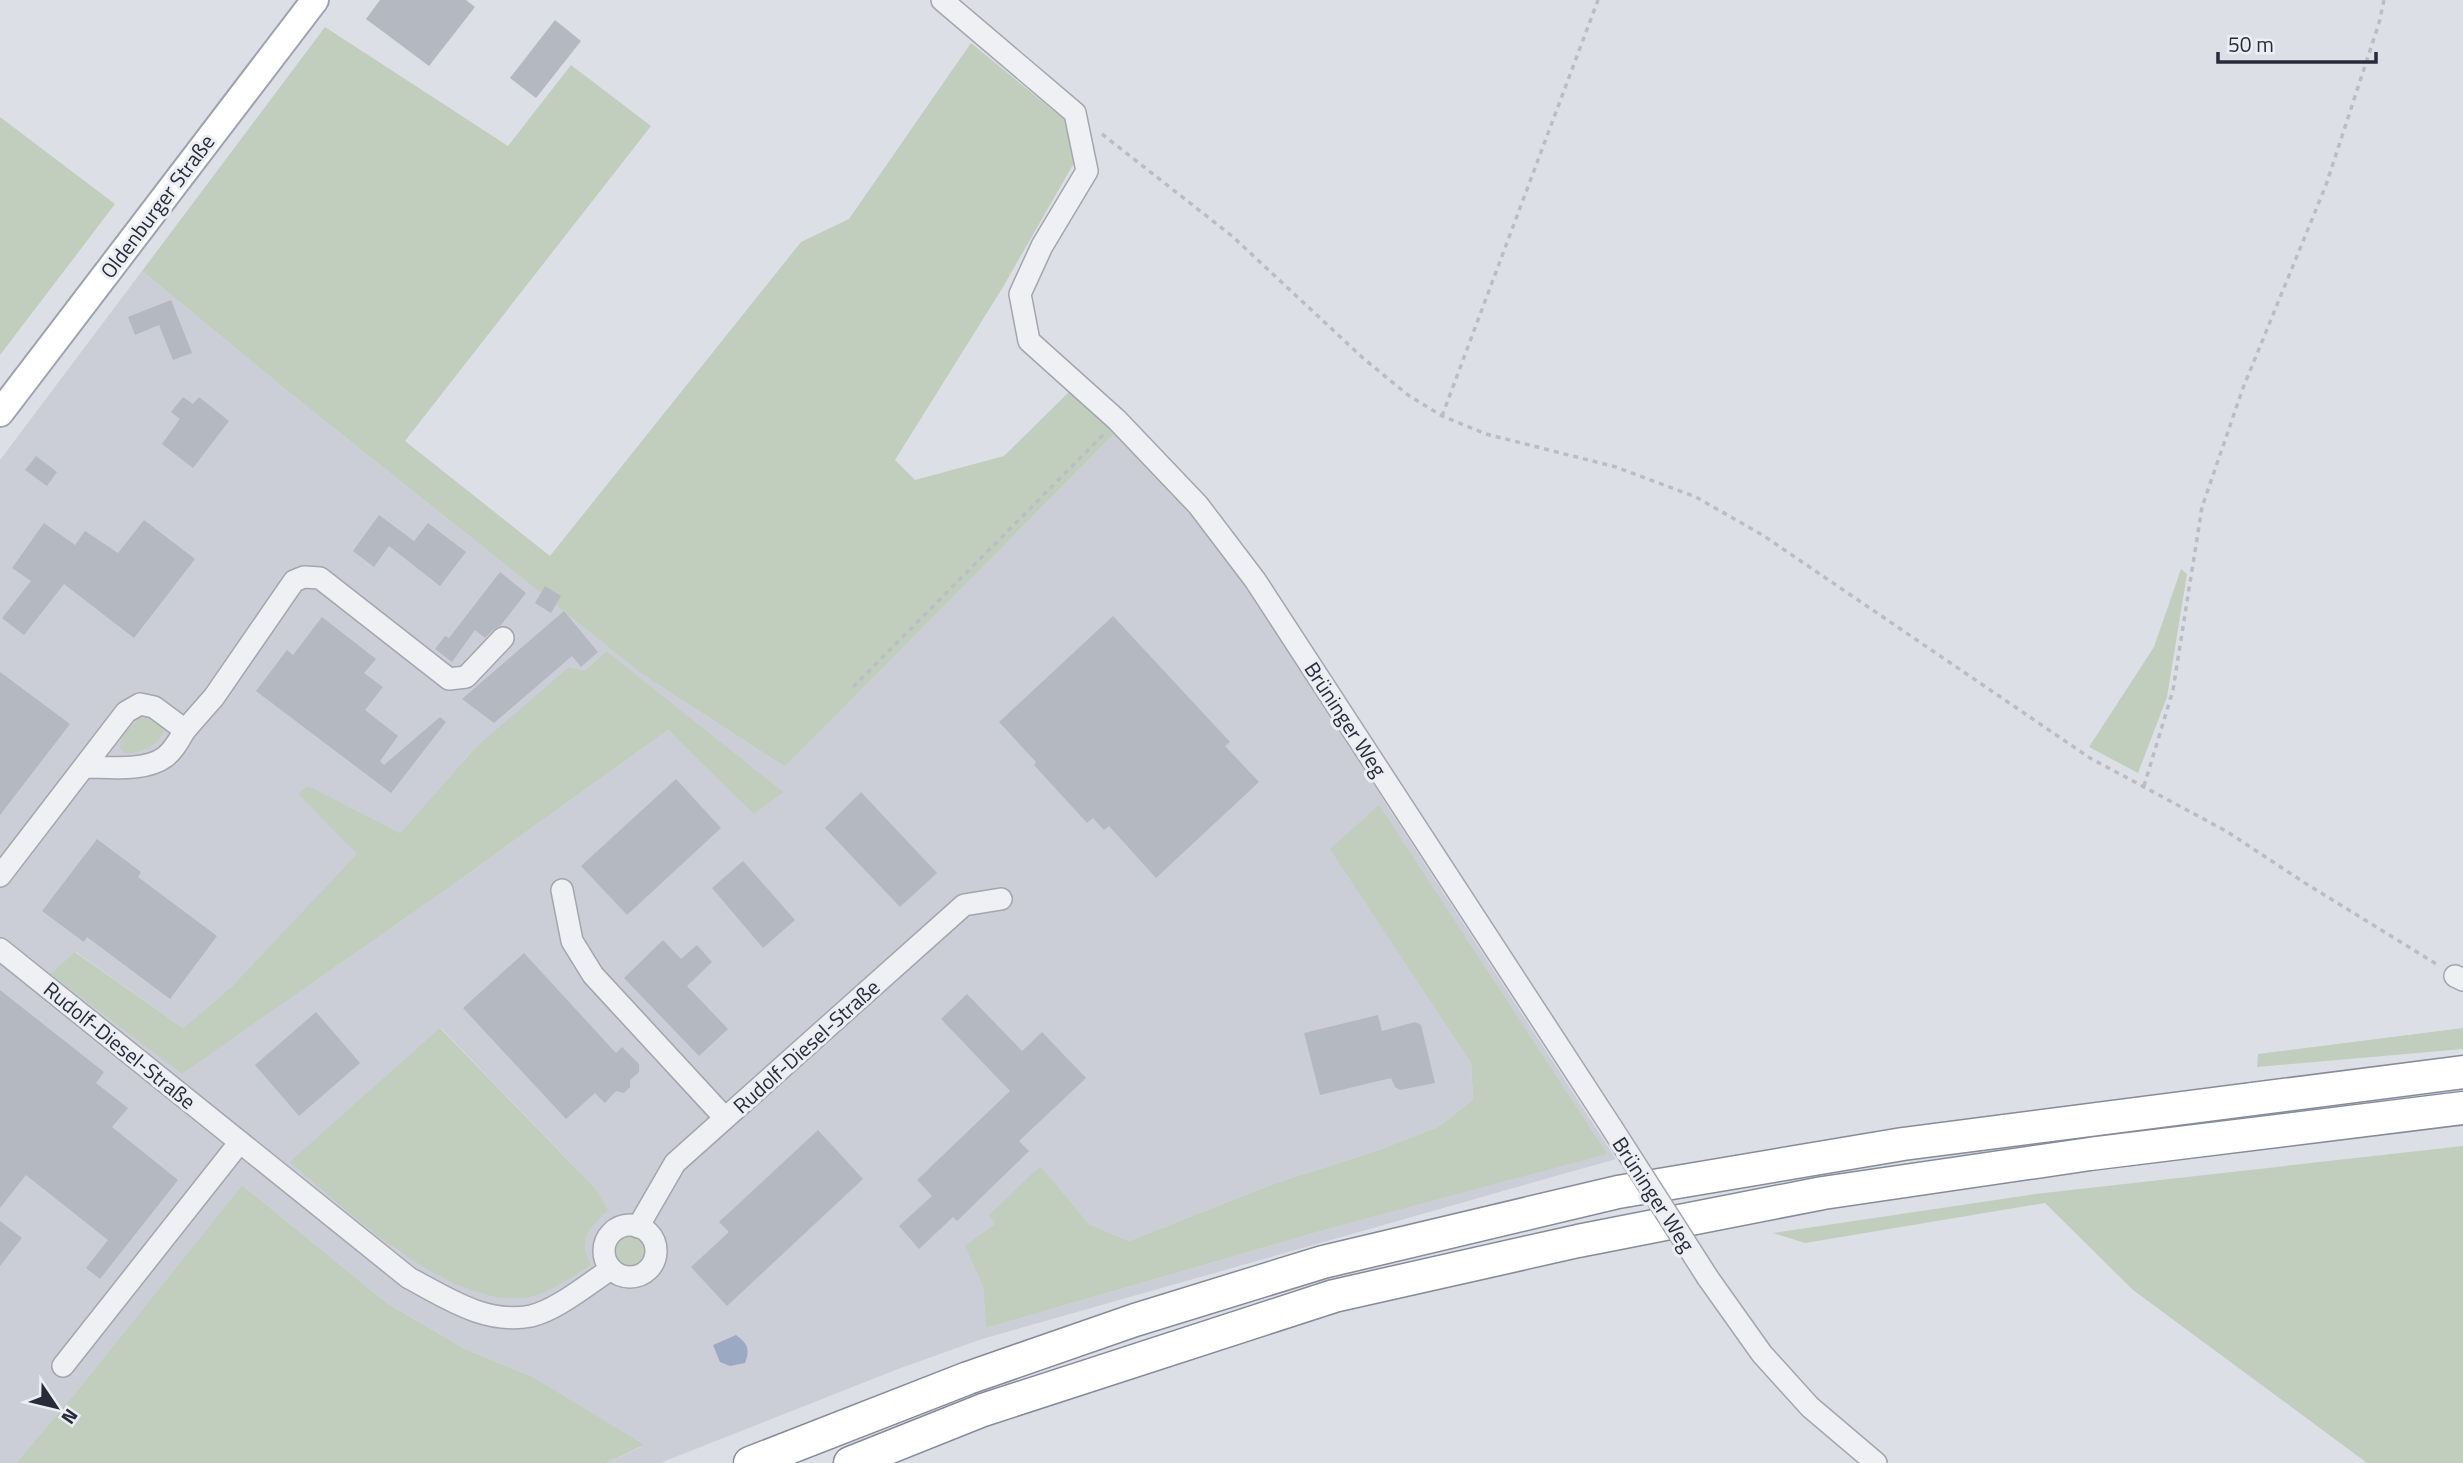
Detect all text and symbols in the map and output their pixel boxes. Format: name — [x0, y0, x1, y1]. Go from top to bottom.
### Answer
scale bar — [2218, 21, 2376, 65]
text: 50 m — [2228, 28, 2274, 60]
street label: Oldenburger Straße — [92, 127, 222, 285]
street label: Brüninger Weg — [1297, 655, 1395, 783]
street label: Rudolf-Diesel-Straße — [725, 971, 887, 1121]
street label: Rudolf-Diesel-Straße — [37, 973, 203, 1117]
street label: Brüninger Weg — [1605, 1130, 1703, 1258]
north arrow — [21, 1372, 91, 1442]
text: N — [55, 1403, 86, 1431]

